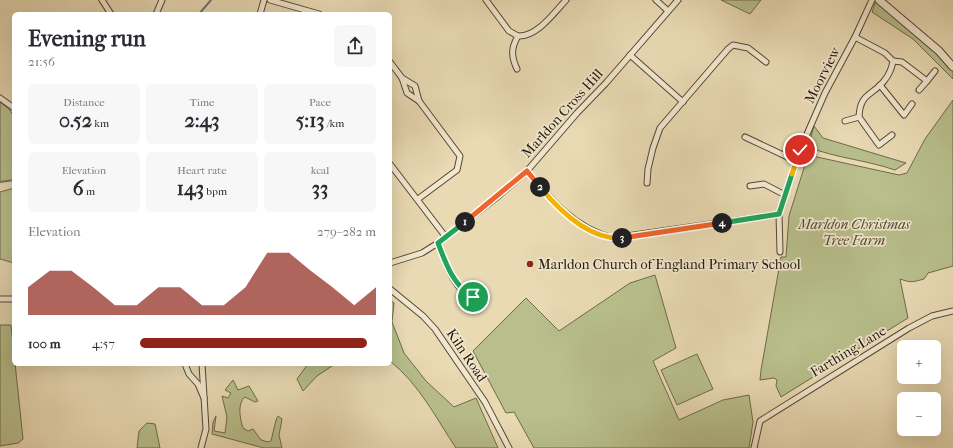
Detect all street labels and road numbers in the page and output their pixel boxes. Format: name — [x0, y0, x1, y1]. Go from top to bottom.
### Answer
street label: Moorview — [801, 44, 844, 106]
street label: Marldon Cross Hill — [518, 65, 607, 161]
street label: Farthing Lane — [807, 322, 889, 381]
street label: Kiln Road — [443, 325, 491, 385]

